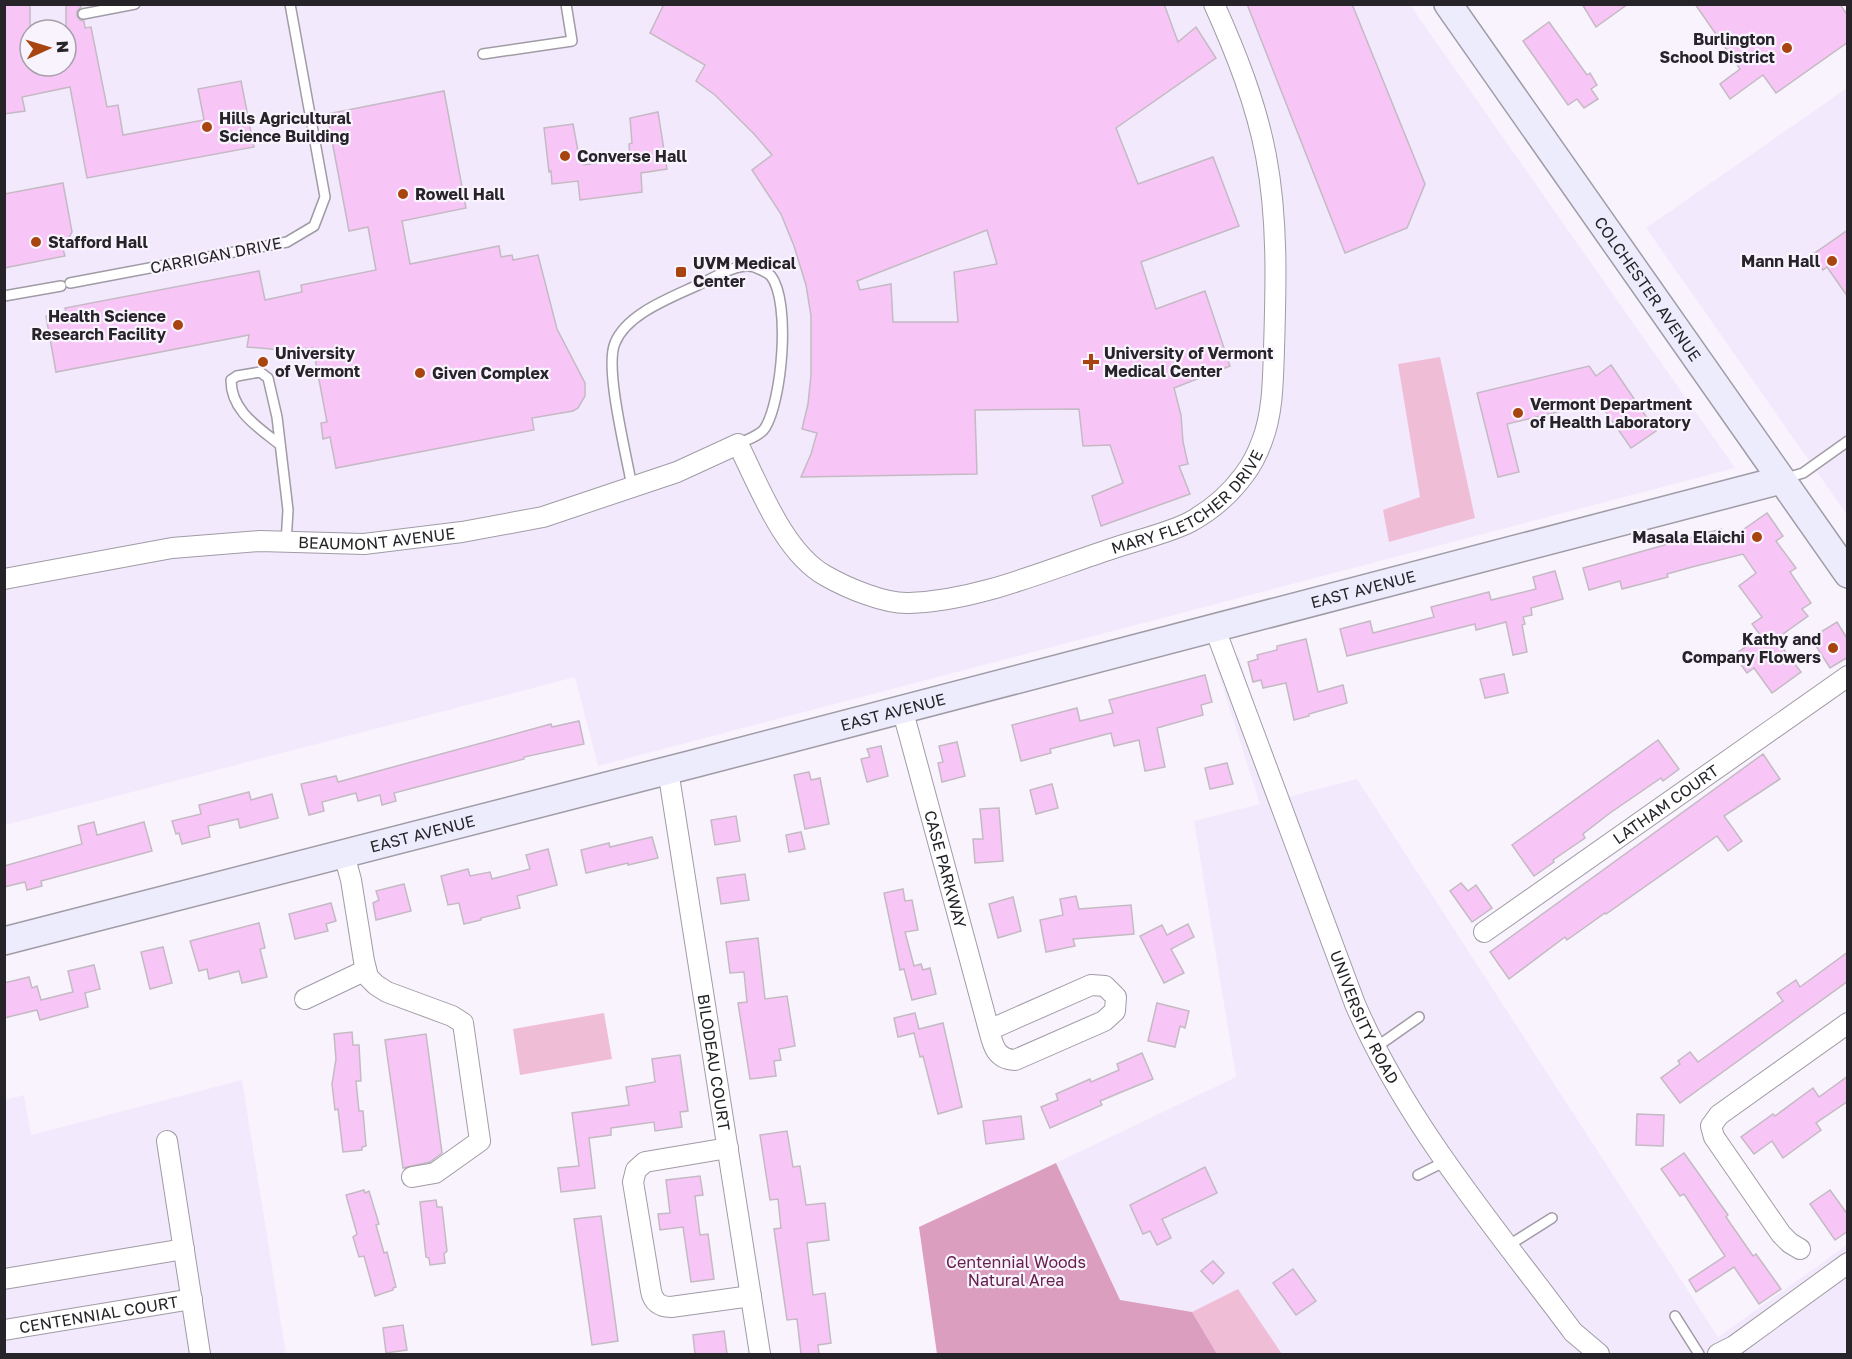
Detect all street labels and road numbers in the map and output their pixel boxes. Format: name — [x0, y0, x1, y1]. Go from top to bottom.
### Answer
street label: COLCHESTER AVENUE — [1590, 213, 1706, 365]
street label: CARRIGAN DRIVE — [149, 232, 283, 278]
street label: MARY FLETCHER DRIVE — [1109, 446, 1267, 558]
street label: BEAUMONT AVENUE — [298, 523, 456, 554]
street label: EAST AVENUE — [1309, 566, 1418, 612]
street label: EAST AVENUE — [838, 689, 948, 735]
street label: LATHAM COURT — [1609, 760, 1722, 848]
street label: CASE PARKWAY — [920, 808, 971, 931]
street label: EAST AVENUE — [368, 810, 477, 857]
street label: UNIVERSITY ROAD — [1326, 947, 1403, 1087]
street label: BILODEAU COURT — [693, 993, 735, 1132]
street label: CENTENNIAL COURT — [18, 1291, 180, 1337]

